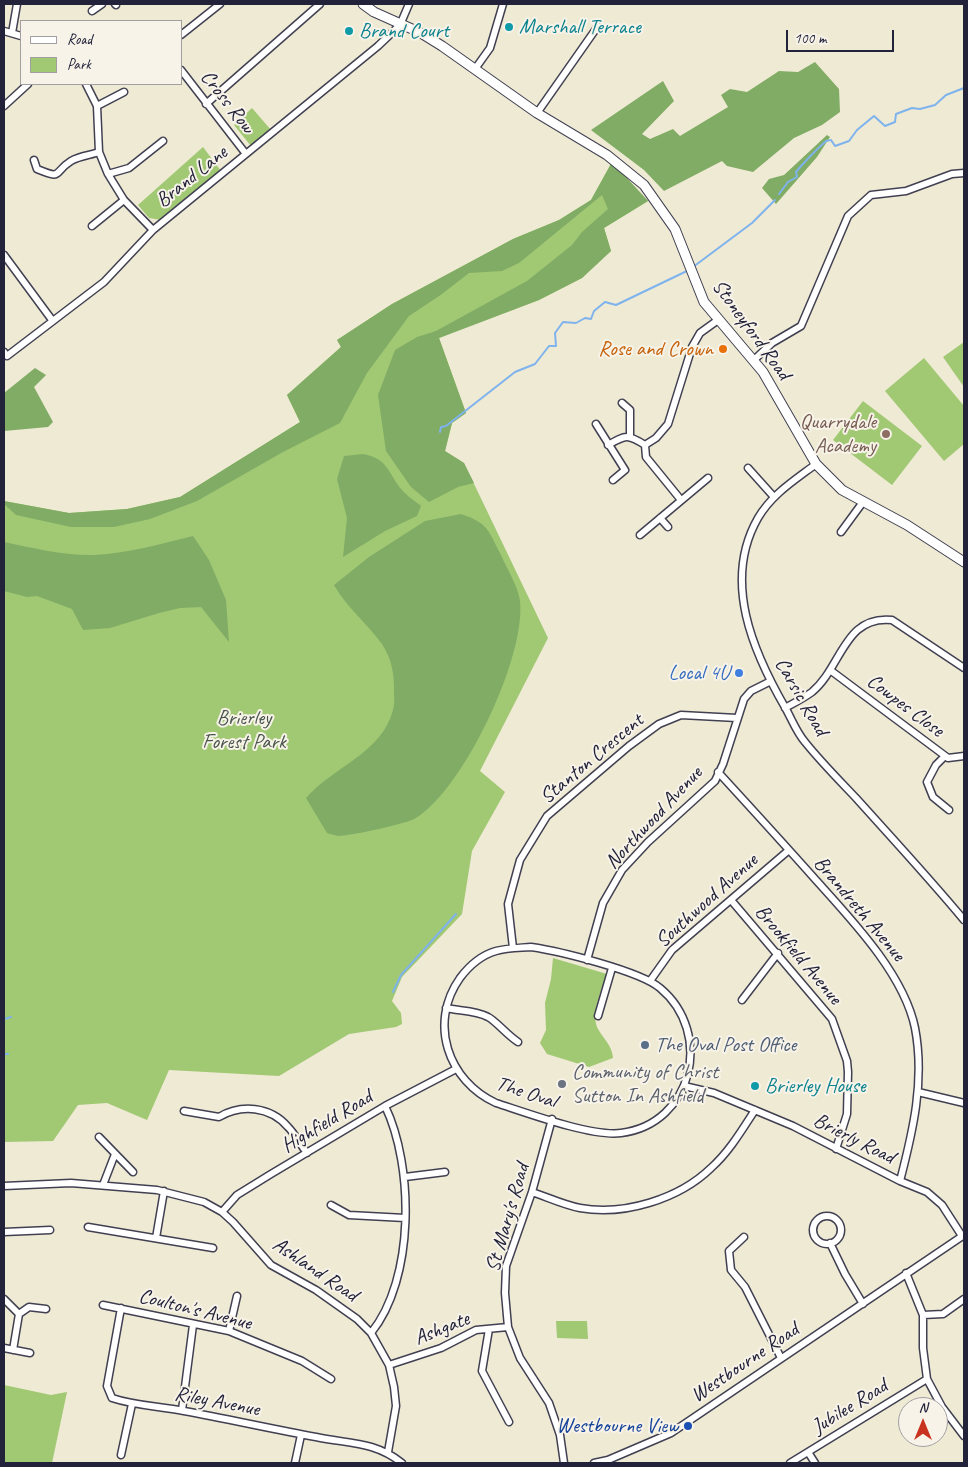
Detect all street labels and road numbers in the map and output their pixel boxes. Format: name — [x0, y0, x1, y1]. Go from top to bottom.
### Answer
street label: Cross Row — [194, 65, 260, 139]
street label: Brand Lane — [151, 141, 233, 213]
street label: Stoneyford Road — [706, 275, 796, 385]
street label: Carsic Road — [769, 654, 833, 740]
street label: Cowpes Close — [862, 669, 948, 743]
street label: Stanton Crescent — [535, 708, 649, 810]
street label: Northwood Avenue — [600, 761, 708, 875]
street label: Southwood Avenue — [651, 848, 763, 954]
street label: Brandreth Avenue — [808, 851, 910, 967]
street label: Brookfield Avenue — [749, 900, 847, 1010]
street label: The Oval — [493, 1071, 559, 1115]
street label: Highfield Road — [277, 1085, 377, 1159]
street label: Brierly Road — [809, 1108, 899, 1170]
street label: St Mary's Road — [481, 1161, 535, 1275]
street label: Ashland Road — [267, 1232, 363, 1308]
street label: Coulton's Avenue — [136, 1284, 254, 1336]
street label: Ashgate — [411, 1307, 473, 1351]
street label: Westbourne Road — [686, 1318, 804, 1408]
street label: Jubilee Road — [808, 1374, 892, 1440]
street label: Riley Avenue — [172, 1381, 262, 1423]

